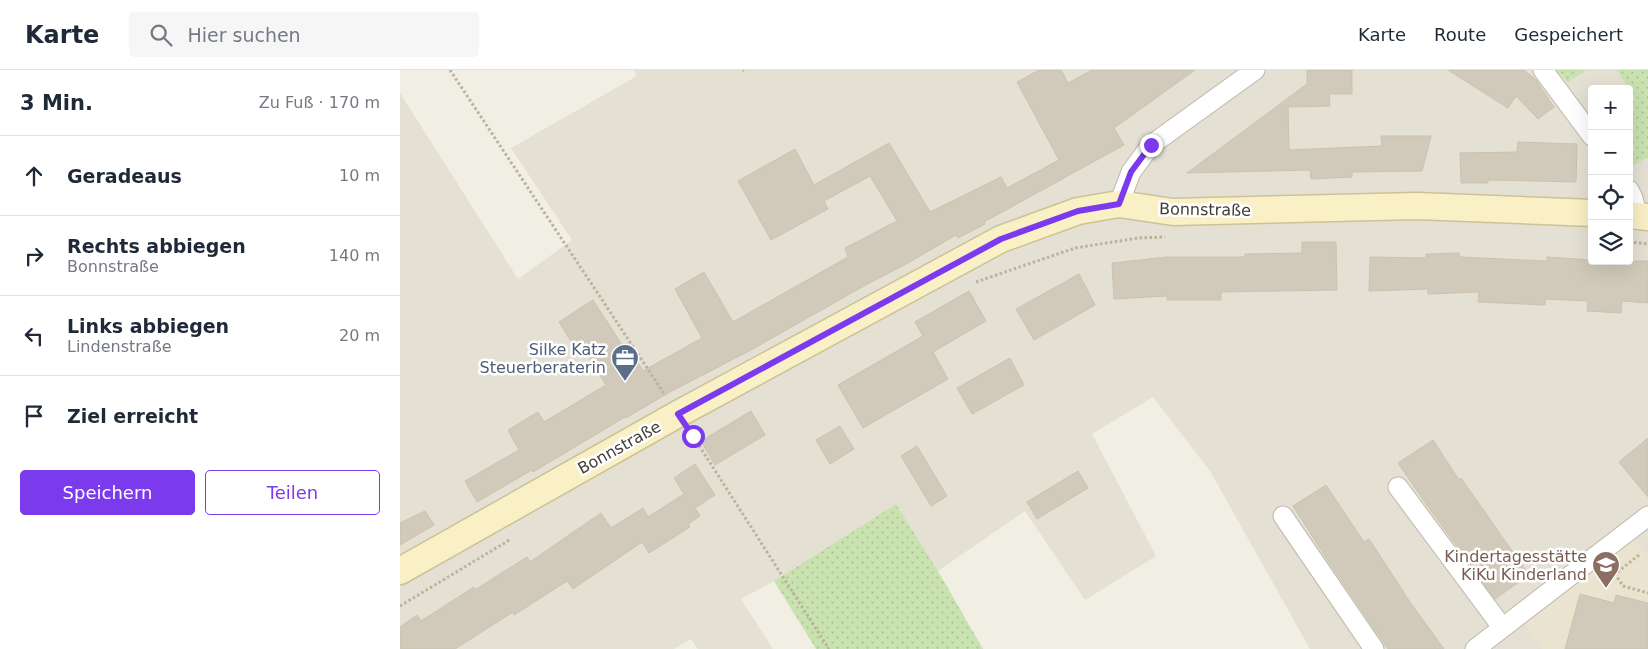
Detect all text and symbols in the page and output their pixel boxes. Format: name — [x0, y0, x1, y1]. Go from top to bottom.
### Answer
search box — [129, 12, 479, 57]
text: Karte — [25, 21, 99, 49]
icon: search — [147, 21, 175, 49]
text: Hier suchen — [187, 24, 301, 46]
text: Karte — [1358, 24, 1406, 45]
text: Route — [1434, 24, 1486, 45]
text: Gespeichert — [1514, 24, 1623, 45]
map controls — [1588, 85, 1633, 265]
button: + — [1588, 85, 1633, 130]
text: 3 Min. — [20, 91, 93, 115]
text: Zu Fuß · 170 m — [259, 93, 380, 112]
button: − — [1588, 130, 1633, 175]
route end — [1140, 134, 1163, 157]
icon: ahead — [20, 162, 48, 190]
text: Geradeaus — [67, 165, 182, 187]
text: 10 m — [339, 166, 380, 185]
button: locate — [1588, 175, 1633, 220]
street label: Bonnstraße — [1159, 199, 1251, 220]
button: layers — [1588, 220, 1633, 265]
text: Rechts abbiegen — [67, 235, 246, 257]
icon: right — [20, 242, 48, 270]
text: 140 m — [329, 246, 380, 265]
text: Bonnstraße — [67, 257, 159, 276]
text: Links abbiegen — [67, 315, 229, 337]
icon: left — [20, 322, 48, 350]
text: 20 m — [339, 326, 380, 345]
text: Lindenstraße — [67, 337, 172, 356]
place label: Silke Katz Steuerberaterin — [480, 340, 606, 377]
office icon: Silke Katz Steuerberaterin — [610, 343, 640, 382]
icon: arrive — [20, 402, 48, 430]
text: Ziel erreicht — [67, 405, 198, 427]
street label: Bonnstraße — [574, 417, 664, 478]
route start — [682, 425, 705, 448]
button: Speichern — [20, 470, 195, 515]
button: Teilen — [205, 470, 380, 515]
place label: Kindertagesstätte KiKu Kinderland — [1444, 547, 1587, 584]
school or university icon: Kindertagesstätte KiKu Kinderland — [1591, 550, 1621, 589]

